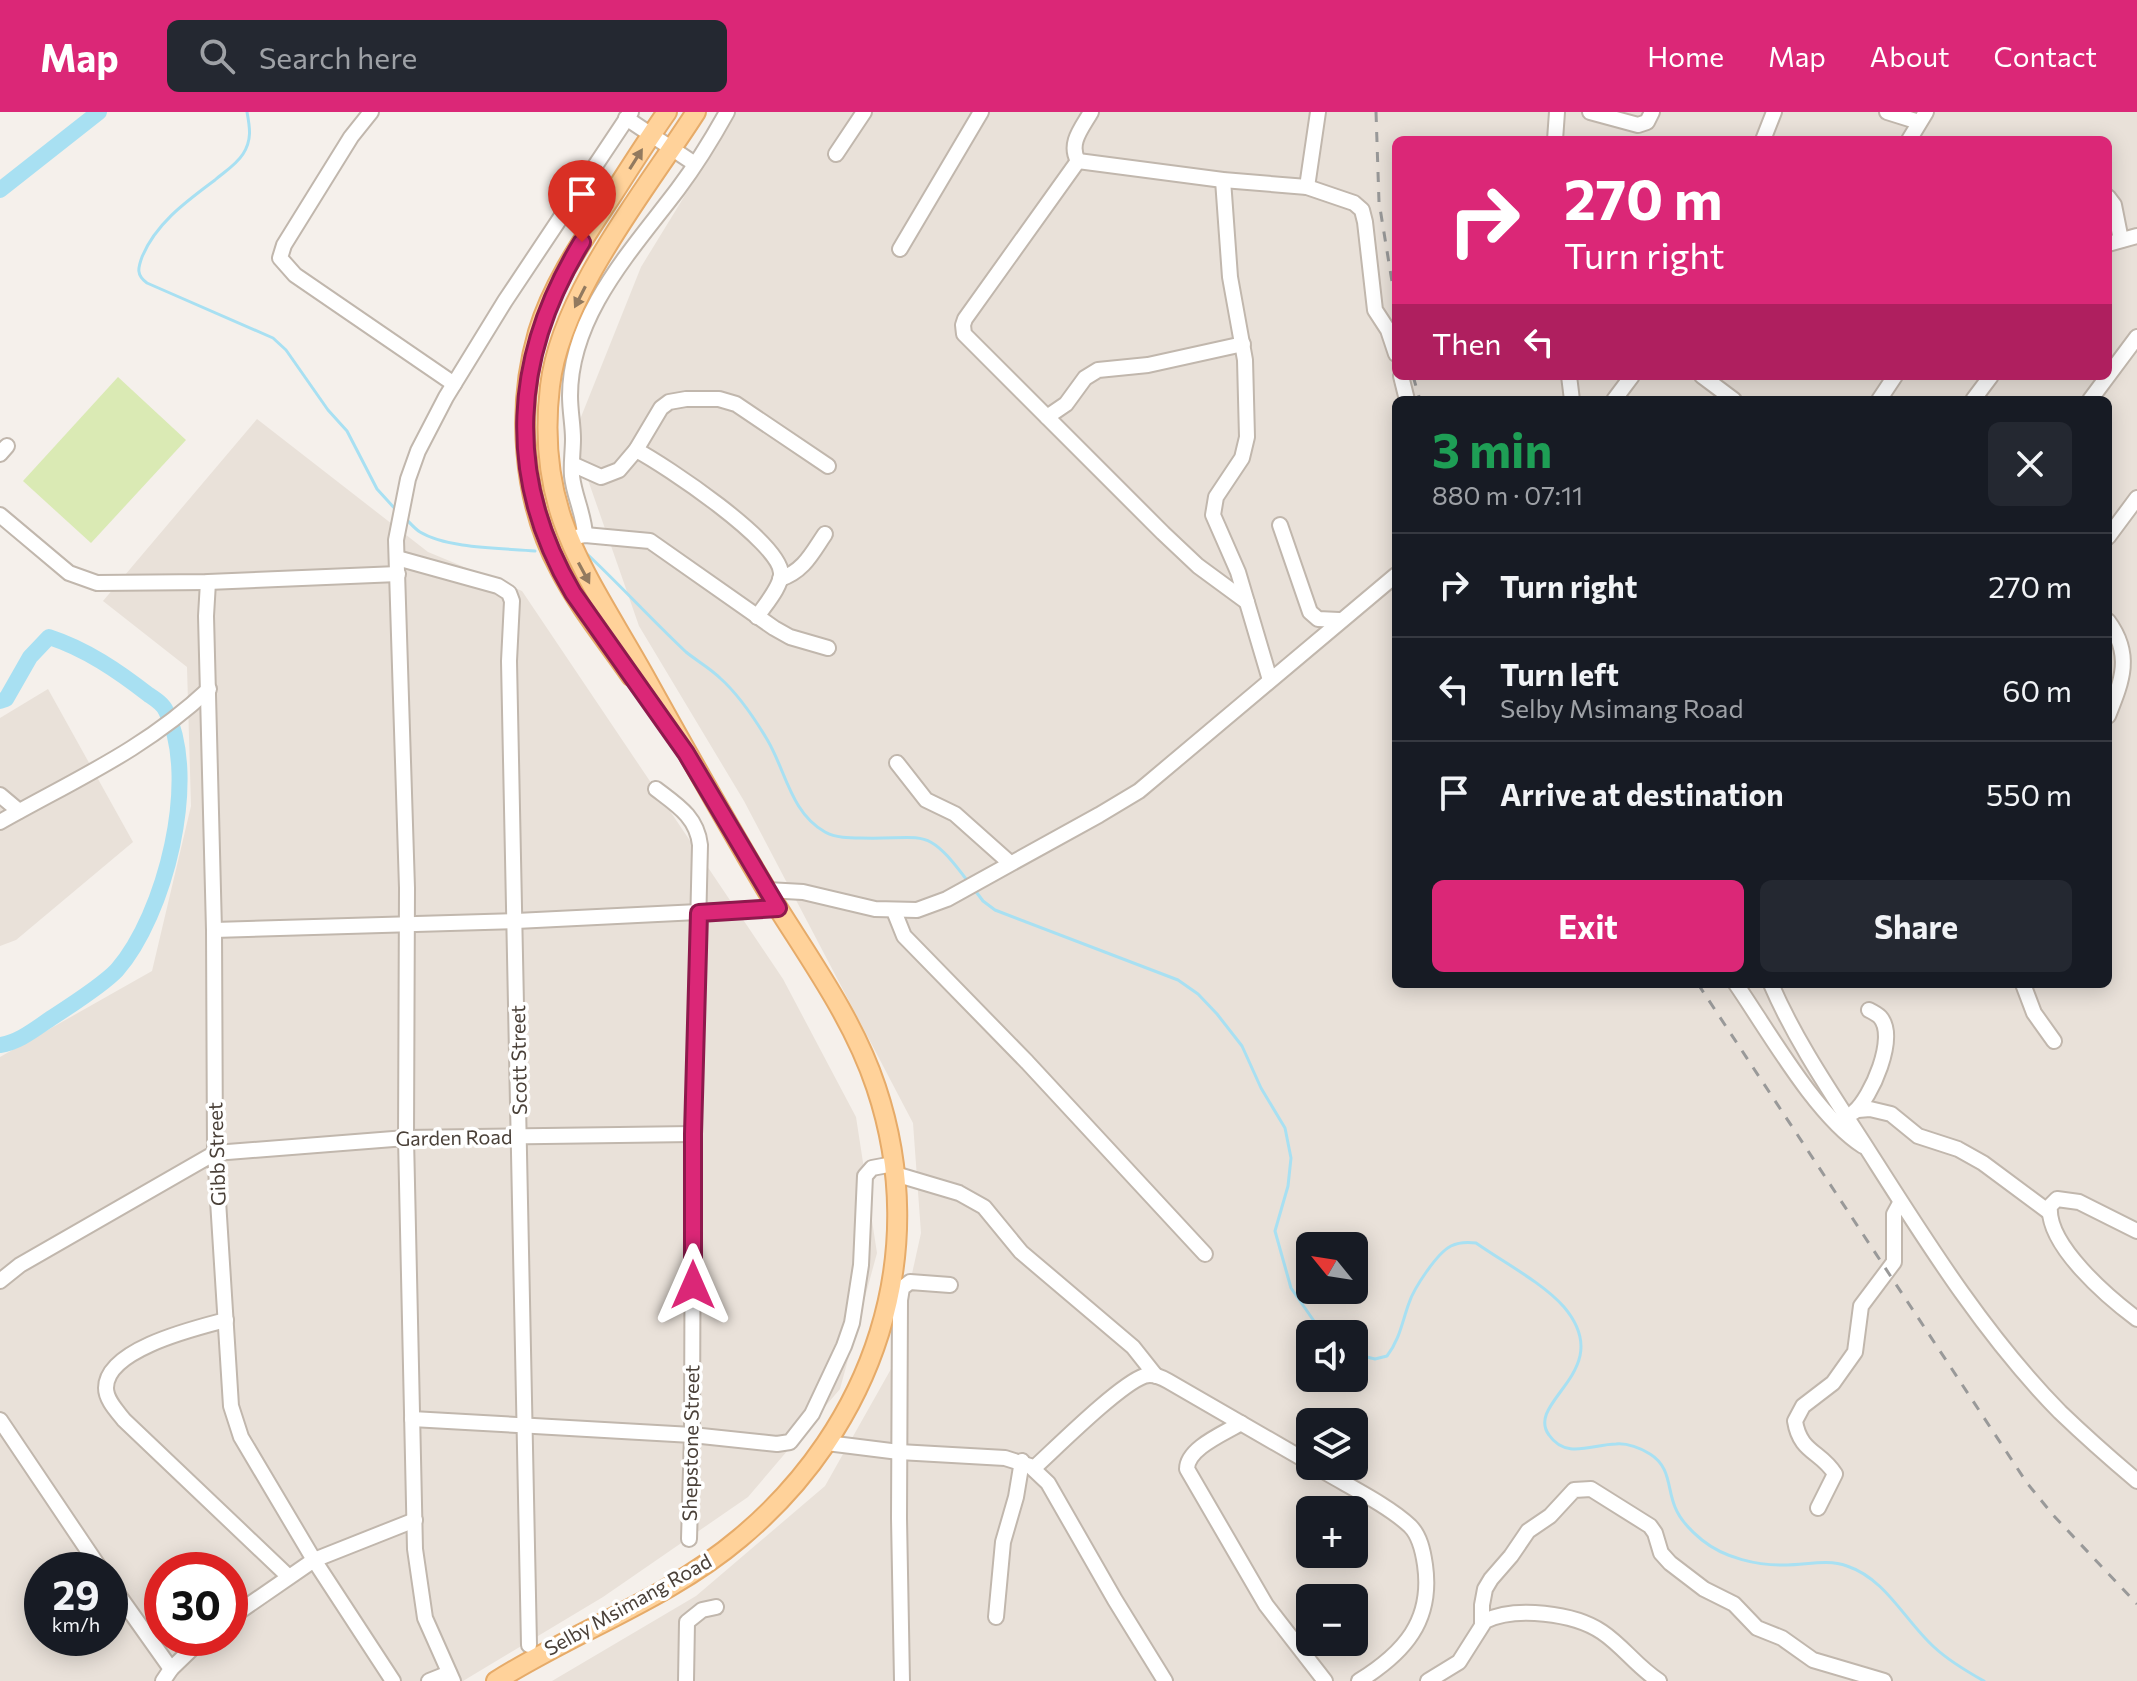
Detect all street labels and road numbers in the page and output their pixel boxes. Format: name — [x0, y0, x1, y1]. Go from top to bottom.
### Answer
street label: Scott Street — [505, 1005, 531, 1115]
street label: Gibb Street — [202, 1102, 230, 1206]
street label: Garden Road — [395, 1124, 513, 1150]
street label: Shepstone Street — [677, 1364, 703, 1522]
street label: Selby Msimang Road — [540, 1548, 715, 1660]

